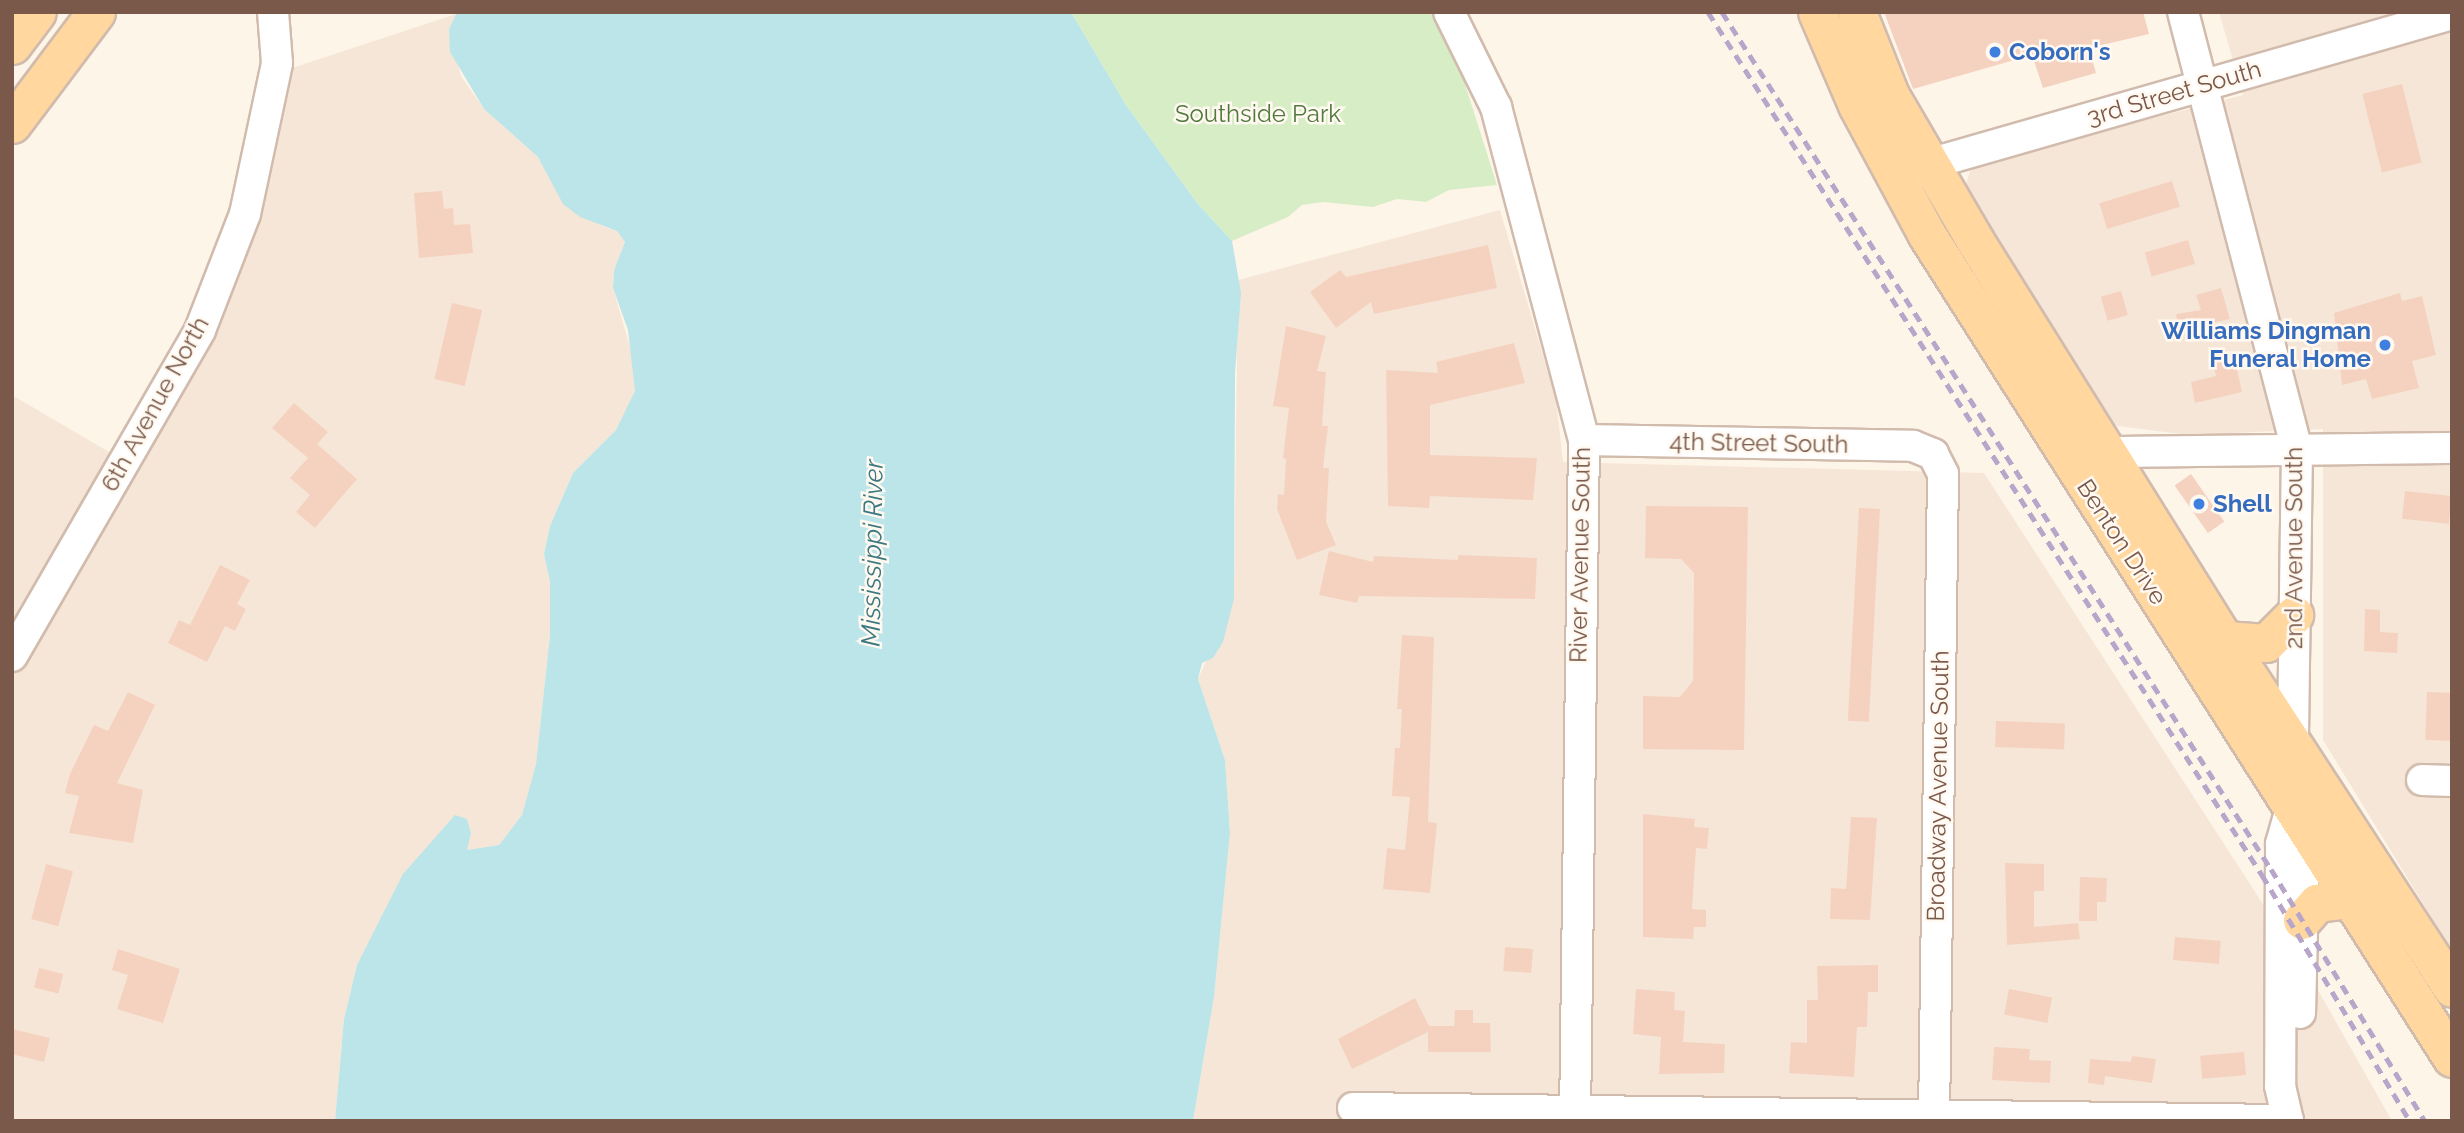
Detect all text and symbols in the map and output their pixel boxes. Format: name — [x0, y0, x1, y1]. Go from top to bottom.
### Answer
place label: Coborn's — [2009, 38, 2111, 66]
marker: Coborn's — [1987, 44, 2003, 60]
street label: 3rd Street South — [2084, 54, 2264, 132]
park label: Southside Park — [1175, 100, 1341, 128]
street label: 6th Avenue North — [95, 311, 215, 497]
place label: Williams Dingman Funeral Home — [2161, 317, 2371, 373]
marker: Williams Dingman Funeral Home — [2377, 337, 2393, 353]
street label: 4th Street South — [1669, 427, 1849, 459]
street label: River Avenue South — [1564, 446, 1596, 664]
street label: 2nd Avenue South — [2280, 446, 2308, 650]
water label: Mississippi River — [856, 459, 890, 647]
street label: Benton Drive — [2071, 474, 2173, 610]
place label: Shell — [2213, 490, 2272, 518]
marker: Shell — [2191, 496, 2207, 512]
street label: Broadway Avenue South — [1921, 649, 1955, 923]

